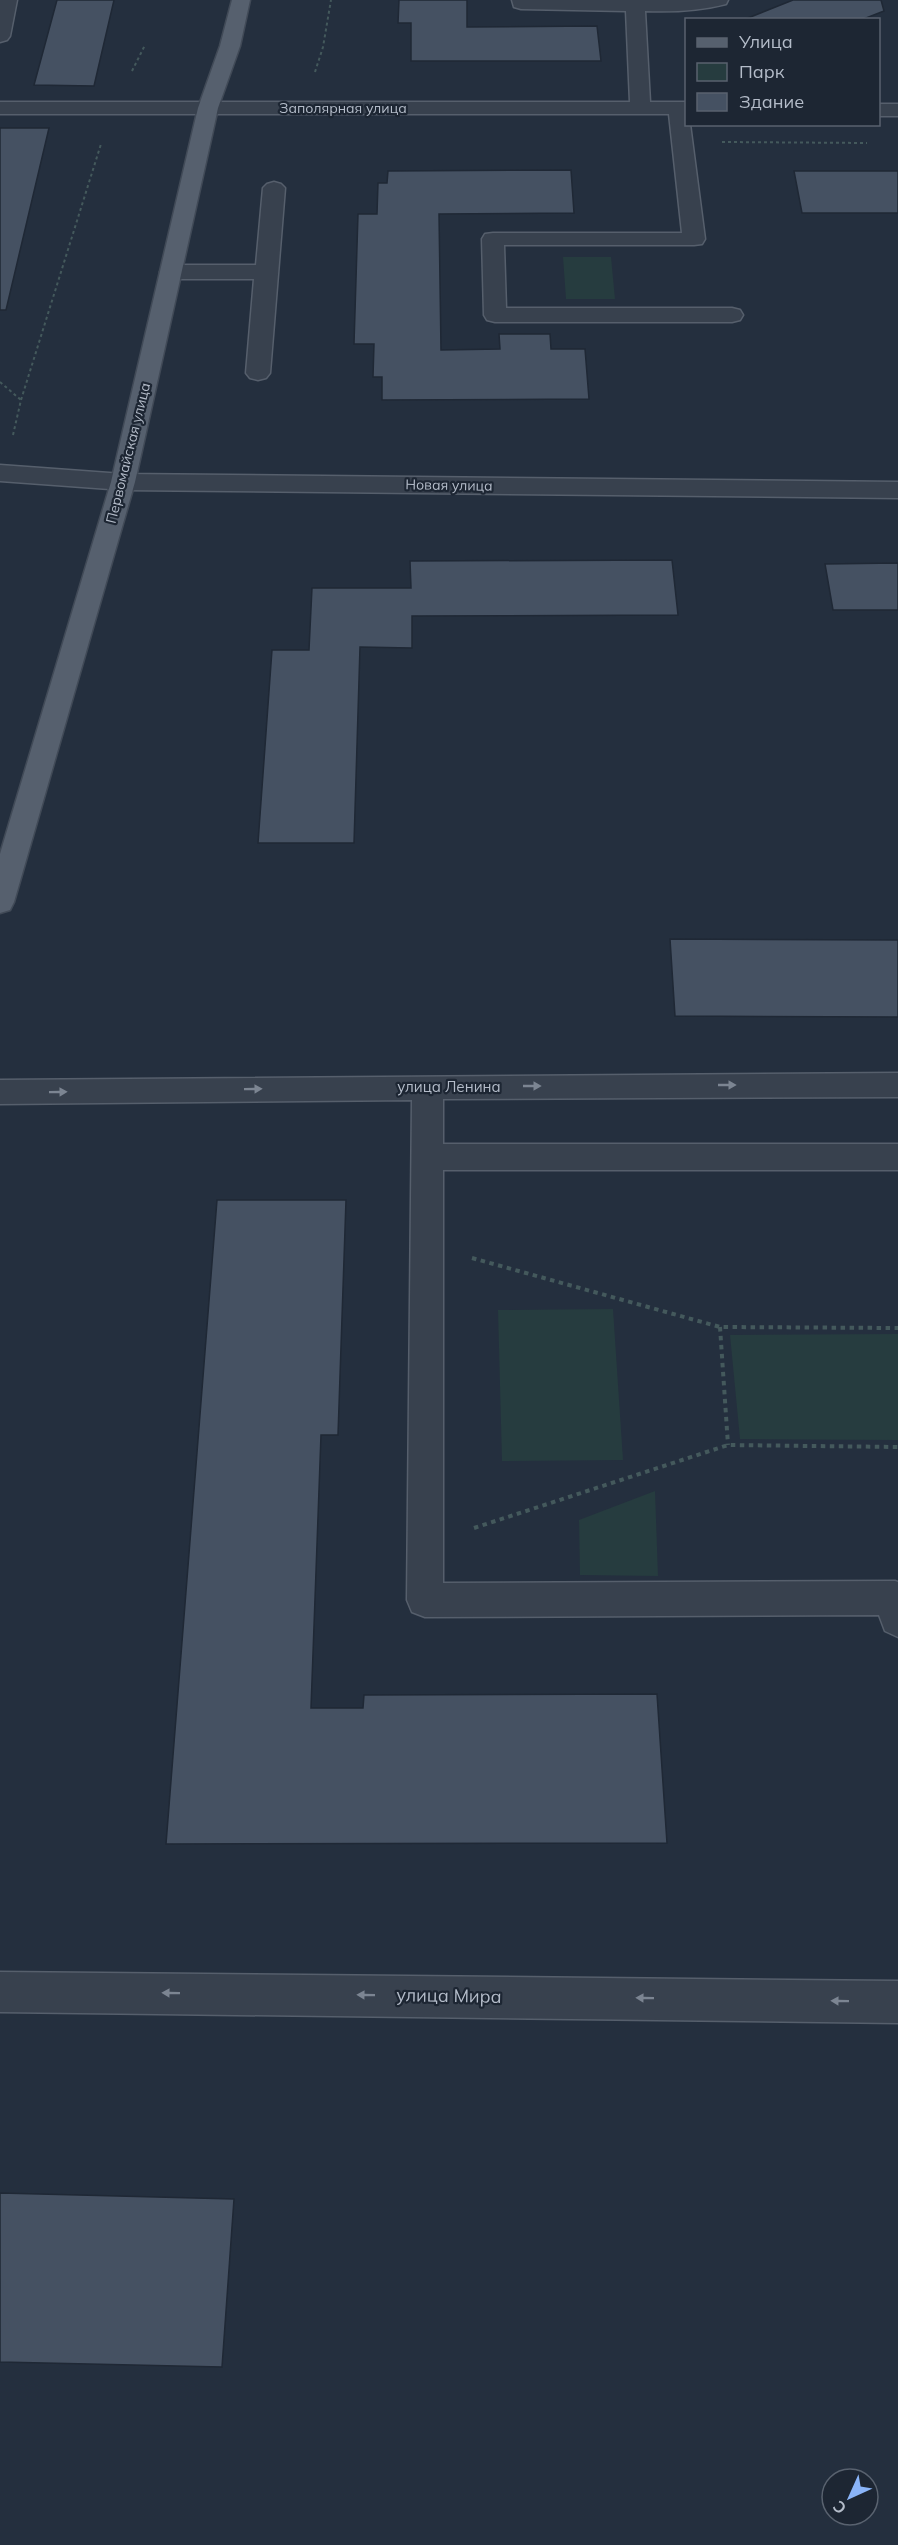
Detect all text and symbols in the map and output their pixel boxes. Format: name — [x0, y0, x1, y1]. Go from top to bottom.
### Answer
legend — [685, 18, 880, 126]
text: Улица — [738, 30, 793, 53]
text: Парк — [739, 60, 785, 83]
text: Здание — [739, 90, 804, 113]
street label: Заполярная улица — [279, 99, 407, 117]
street label: Первомайская улица — [102, 381, 154, 525]
street label: Новая улица — [405, 475, 493, 495]
street label: улица Ленина — [397, 1077, 501, 1096]
one-way arrow — [718, 1080, 737, 1090]
one-way arrow — [523, 1081, 542, 1091]
one-way arrow — [244, 1084, 263, 1094]
one-way arrow — [49, 1087, 68, 1097]
street label: улица Мира — [396, 1983, 502, 2008]
one-way arrow — [161, 1988, 180, 1998]
one-way arrow — [356, 1990, 375, 2000]
one-way arrow — [635, 1994, 654, 2003]
one-way arrow — [830, 1996, 849, 2006]
north arrow — [820, 2467, 880, 2527]
text: С — [828, 2497, 850, 2519]

